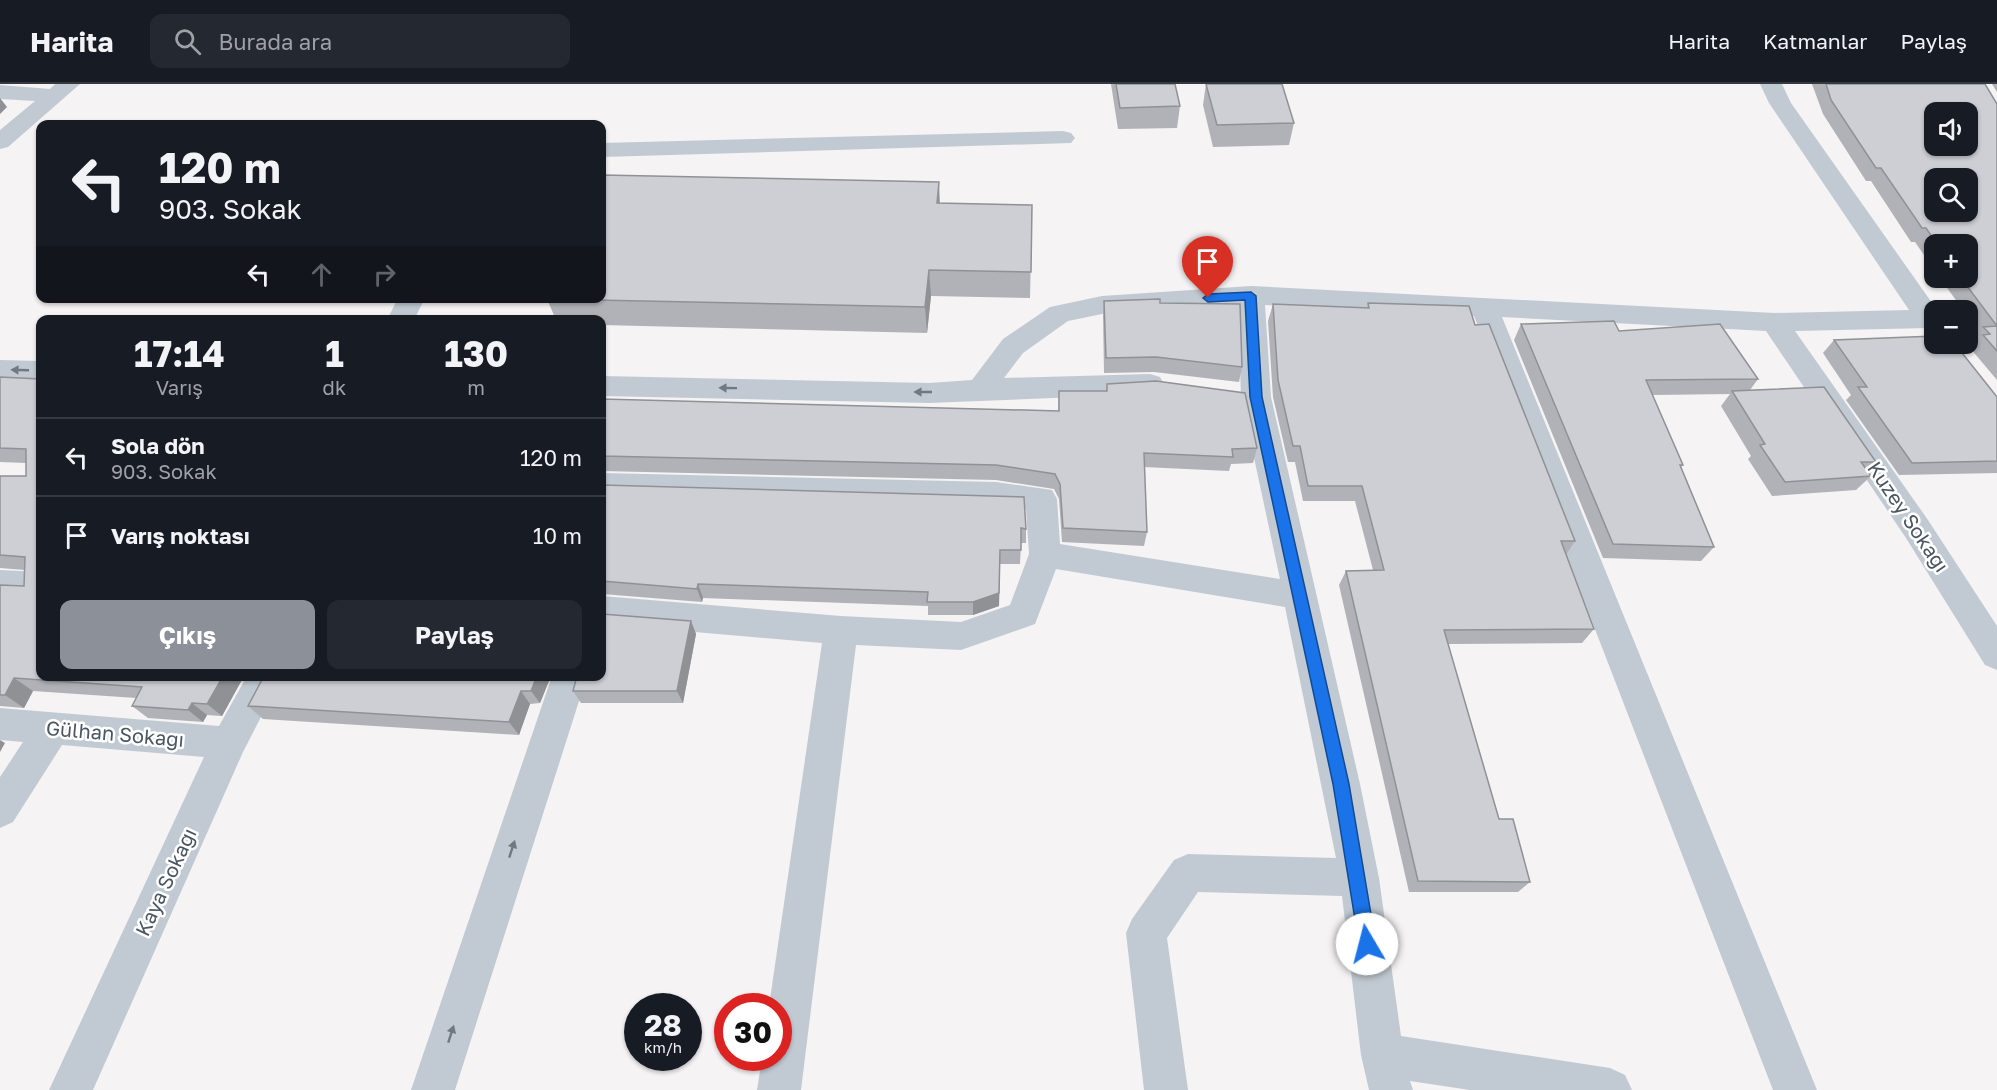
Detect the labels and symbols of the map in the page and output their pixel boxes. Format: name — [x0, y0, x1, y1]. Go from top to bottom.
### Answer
pin — [1182, 236, 1233, 298]
one-way arrow — [11, 366, 30, 375]
one-way arrow — [718, 383, 737, 393]
one-way arrow — [913, 387, 932, 397]
street label: Kuzey Sokağı — [1863, 457, 1955, 576]
street label: Gülhan Sokağı — [45, 715, 185, 751]
street label: Kaya Sokağı — [130, 824, 201, 939]
one-way arrow — [508, 840, 518, 858]
position arrow — [1335, 912, 1399, 976]
speed limit sign: 30 — [714, 993, 792, 1071]
one-way arrow — [447, 1025, 456, 1043]

